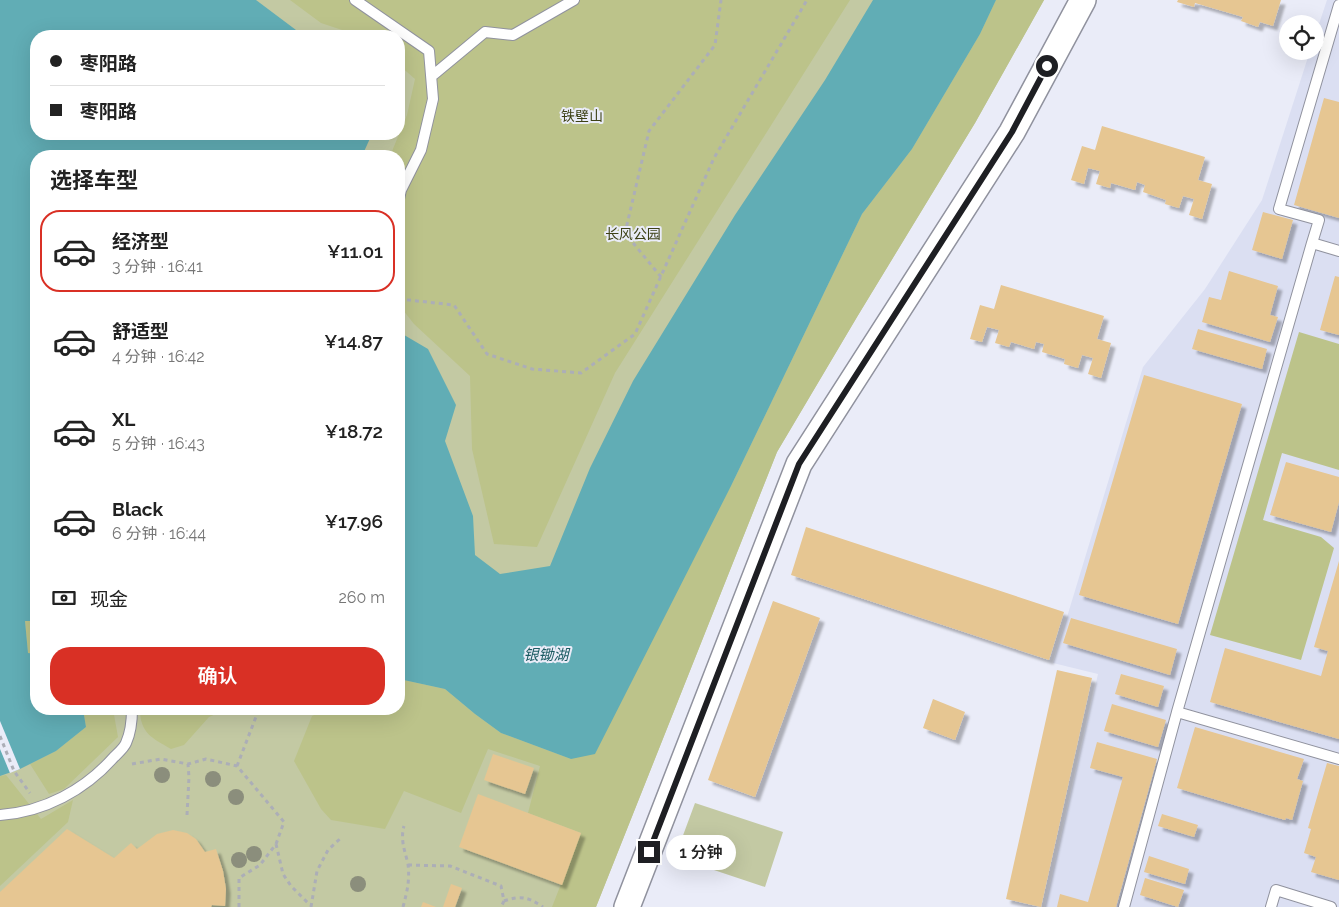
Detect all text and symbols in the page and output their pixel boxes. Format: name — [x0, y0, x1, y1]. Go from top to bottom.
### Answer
map controls — [1279, 15, 1324, 60]
button: locate — [1279, 15, 1324, 60]
text: 枣阳路 — [80, 52, 137, 74]
route start — [1036, 55, 1058, 77]
text: 枣阳路 — [80, 100, 137, 122]
park label: 铁壁山 — [561, 108, 603, 124]
text: 选择车型 — [50, 167, 138, 193]
park label: 长风公园 — [605, 226, 661, 242]
icon: car — [52, 229, 97, 274]
text: 经济型 — [112, 230, 169, 252]
text: ¥11.01 — [327, 240, 383, 262]
text: 3 分钟 · 16:41 — [112, 257, 203, 276]
icon: car — [52, 319, 97, 364]
text: 舒适型 — [112, 320, 169, 342]
text: ¥14.87 — [324, 330, 383, 352]
text: 4 分钟 · 16:42 — [112, 347, 205, 366]
text: XL — [112, 408, 135, 430]
icon: car — [52, 409, 97, 454]
text: ¥18.72 — [325, 420, 383, 442]
text: 5 分钟 · 16:43 — [112, 434, 205, 453]
text: Black — [112, 498, 163, 520]
icon: car — [52, 499, 97, 544]
text: ¥17.96 — [325, 510, 383, 532]
text: 6 分钟 · 16:44 — [112, 524, 206, 543]
icon: cash — [50, 584, 78, 612]
text: 现金 — [90, 588, 128, 610]
text: 260 m — [338, 588, 385, 607]
water label: 银锄湖 — [523, 646, 570, 664]
button: 确认 — [50, 647, 385, 705]
callout: 1 分钟 — [666, 834, 736, 870]
route end — [638, 841, 660, 863]
text: 1 分钟 — [679, 843, 723, 862]

